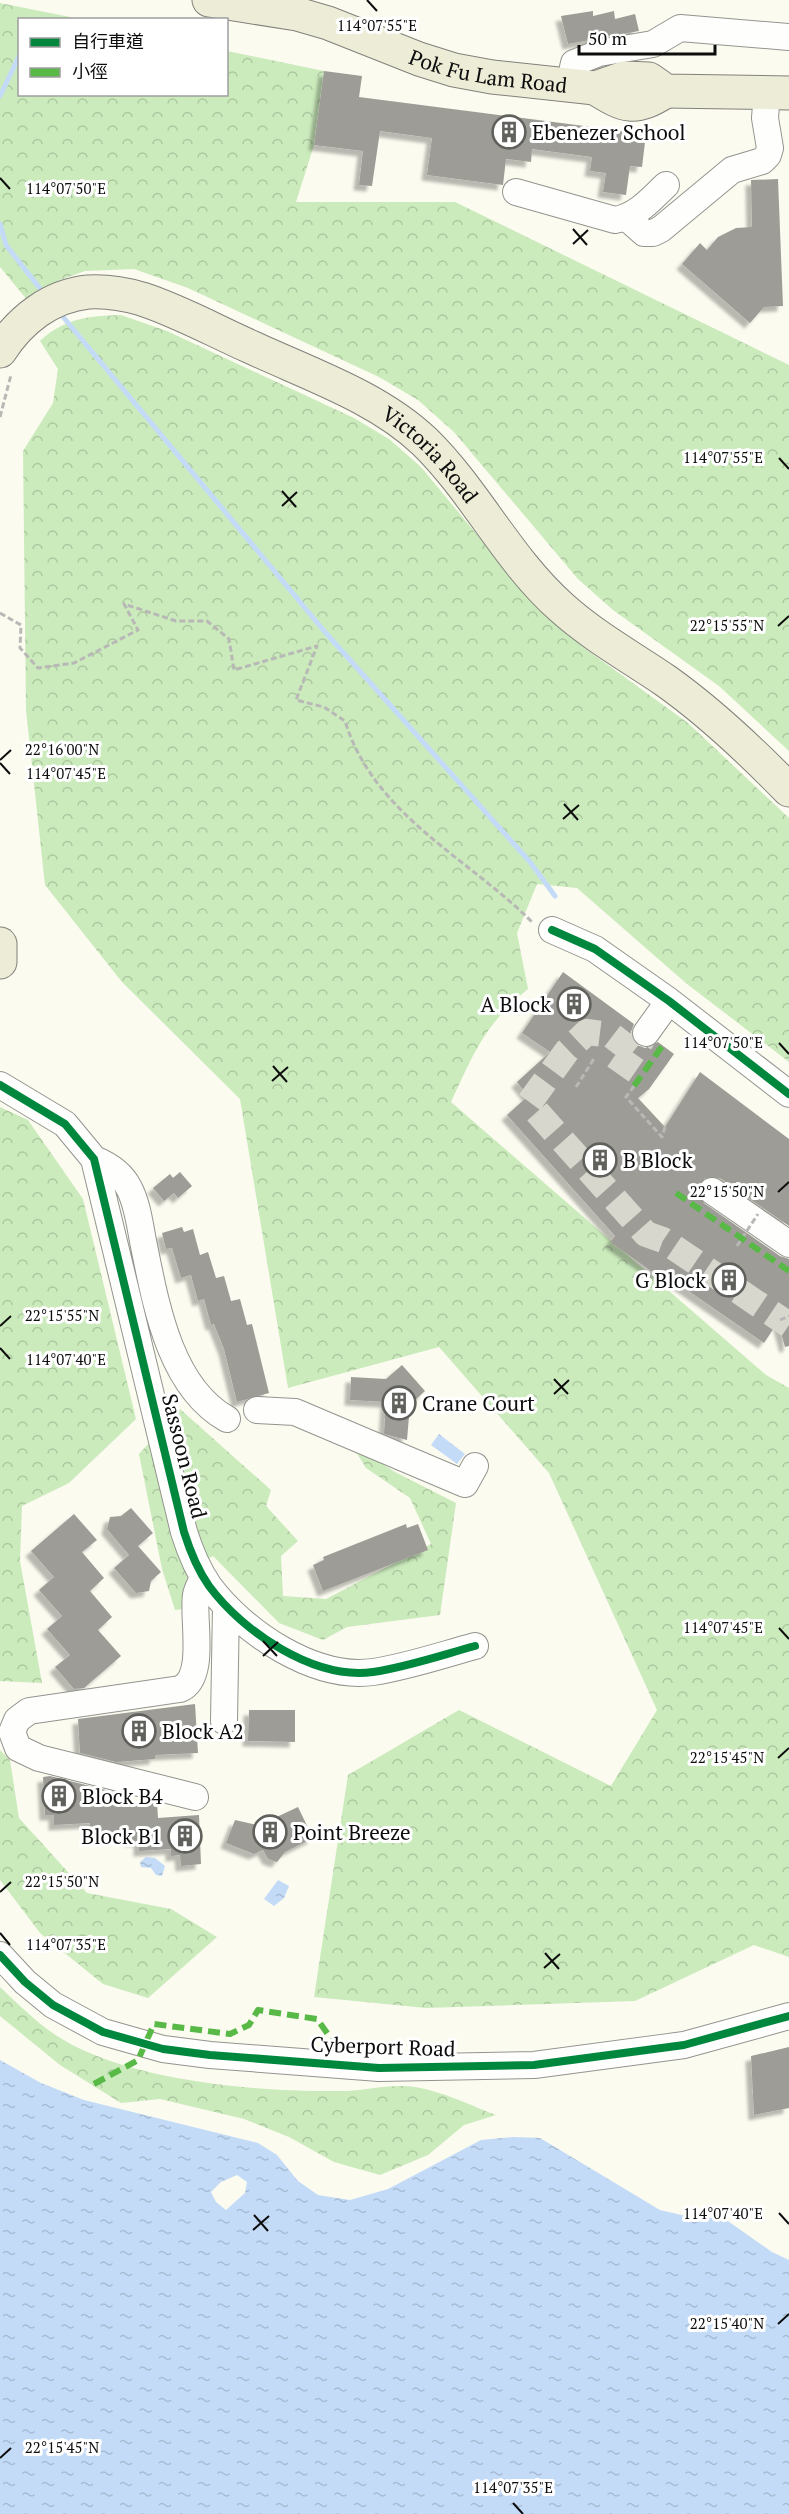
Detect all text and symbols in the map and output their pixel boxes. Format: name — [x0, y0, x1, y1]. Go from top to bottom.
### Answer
text: 114°07'55"E — [337, 15, 417, 35]
legend — [18, 18, 228, 96]
scale bar — [579, 18, 716, 56]
text: 50 m — [588, 26, 628, 50]
text: 自行車道 — [72, 29, 144, 53]
street label: Pok Fu Lam Road — [405, 43, 569, 99]
text: 小徑 — [72, 59, 108, 83]
building icon: Ebenezer School — [491, 114, 527, 150]
place label: Ebenezer School — [532, 118, 686, 146]
text: 114°07'50"E — [26, 178, 106, 198]
street label: Victoria Road — [377, 399, 485, 509]
text: 114°07'55"E — [683, 447, 763, 467]
text: 22°15'55"N — [690, 615, 764, 635]
text: 22°16'00"N — [25, 739, 99, 759]
text: 114°07'45"E — [26, 763, 106, 783]
building icon: A Block — [556, 986, 592, 1022]
place label: A Block — [480, 990, 551, 1018]
text: 114°07'50"E — [683, 1032, 763, 1052]
building icon: B Block — [582, 1142, 618, 1178]
place label: B Block — [623, 1146, 693, 1174]
text: 22°15'50"N — [690, 1181, 764, 1201]
building icon: G Block — [711, 1262, 747, 1298]
place label: G Block — [635, 1266, 706, 1294]
text: 22°15'55"N — [25, 1305, 99, 1325]
text: 114°07'40"E — [26, 1349, 106, 1369]
building icon: Crane Court — [381, 1385, 417, 1421]
place label: Crane Court — [422, 1389, 535, 1417]
street label: Sassoon Road — [156, 1391, 214, 1522]
text: 114°07'45"E — [683, 1617, 763, 1637]
building icon: Block A2 — [121, 1713, 157, 1749]
place label: Block A2 — [162, 1717, 244, 1745]
text: 22°15'45"N — [690, 1747, 764, 1767]
building icon: Block B4 — [41, 1778, 77, 1814]
place label: Block B4 — [82, 1782, 163, 1810]
building icon: Point Breeze — [252, 1814, 288, 1850]
building icon: Block B1 — [167, 1818, 203, 1854]
place label: Point Breeze — [293, 1818, 411, 1846]
place label: Block B1 — [81, 1822, 162, 1850]
text: 22°15'50"N — [25, 1871, 99, 1891]
text: 114°07'35"E — [26, 1934, 106, 1954]
street label: Cyberport Road — [310, 2029, 456, 2063]
text: 114°07'40"E — [683, 2203, 763, 2223]
text: 22°15'40"N — [690, 2313, 764, 2333]
text: 22°15'45"N — [25, 2437, 99, 2457]
text: 114°07'35"E — [473, 2477, 553, 2497]

